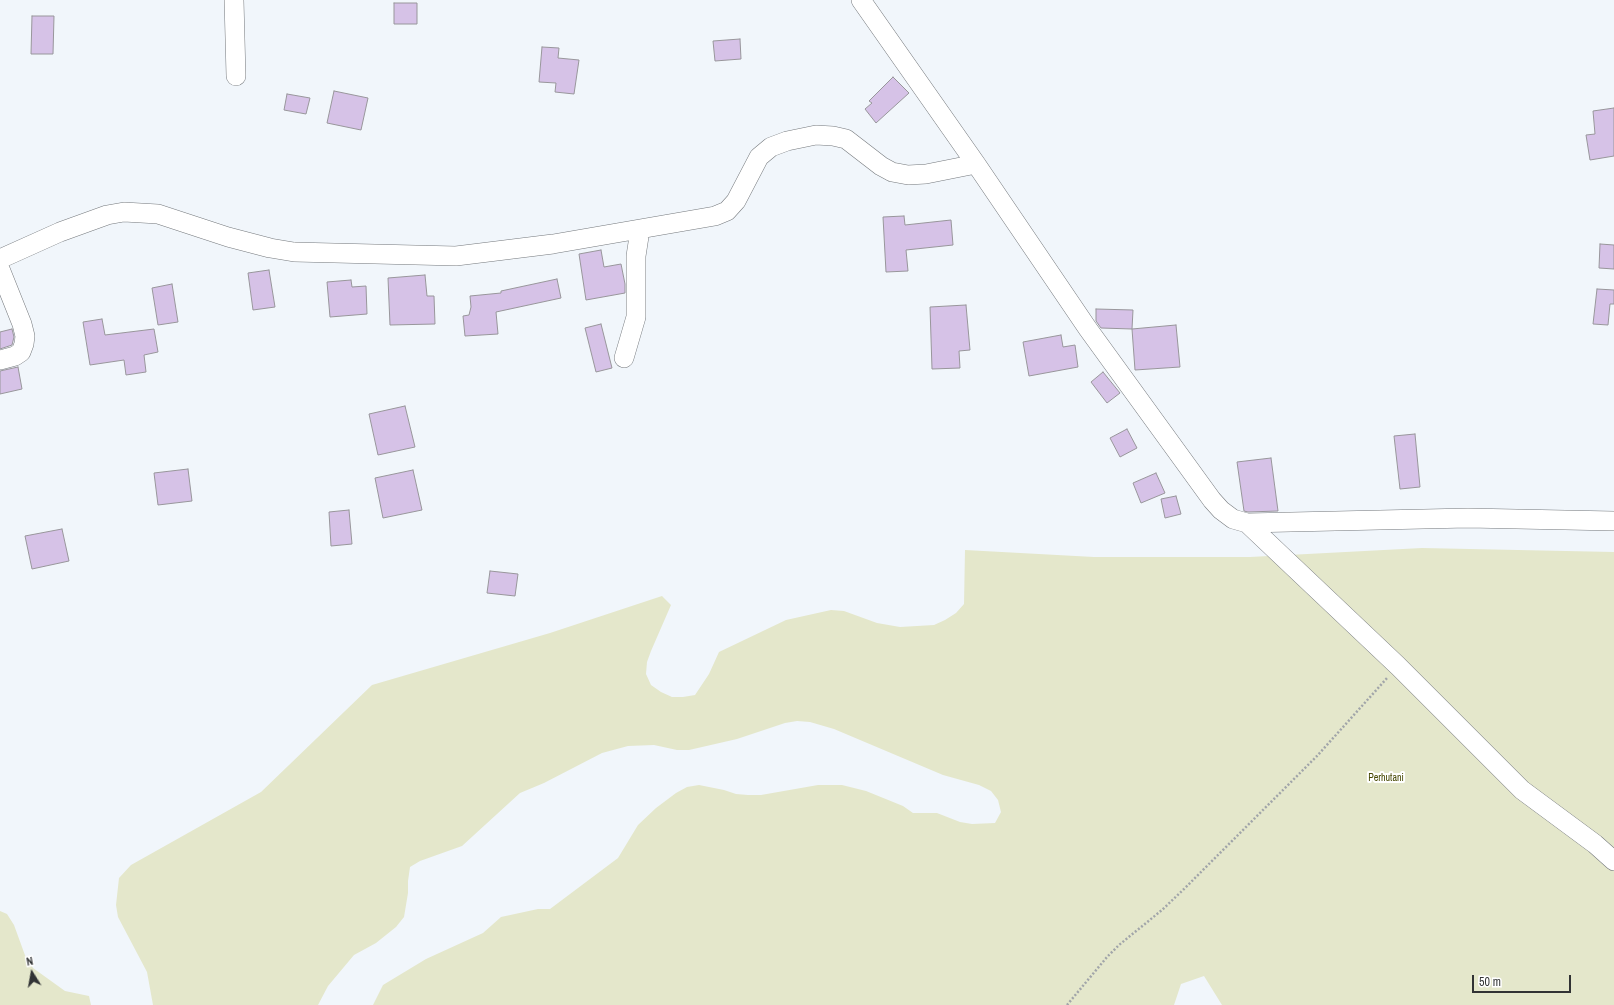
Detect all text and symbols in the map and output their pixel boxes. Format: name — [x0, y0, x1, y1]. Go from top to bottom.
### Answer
park label: Perhutani — [1368, 772, 1404, 784]
north arrow — [12, 953, 52, 993]
text: N — [25, 954, 34, 969]
scale bar — [1474, 967, 1573, 993]
text: 50 m — [1479, 974, 1501, 990]

